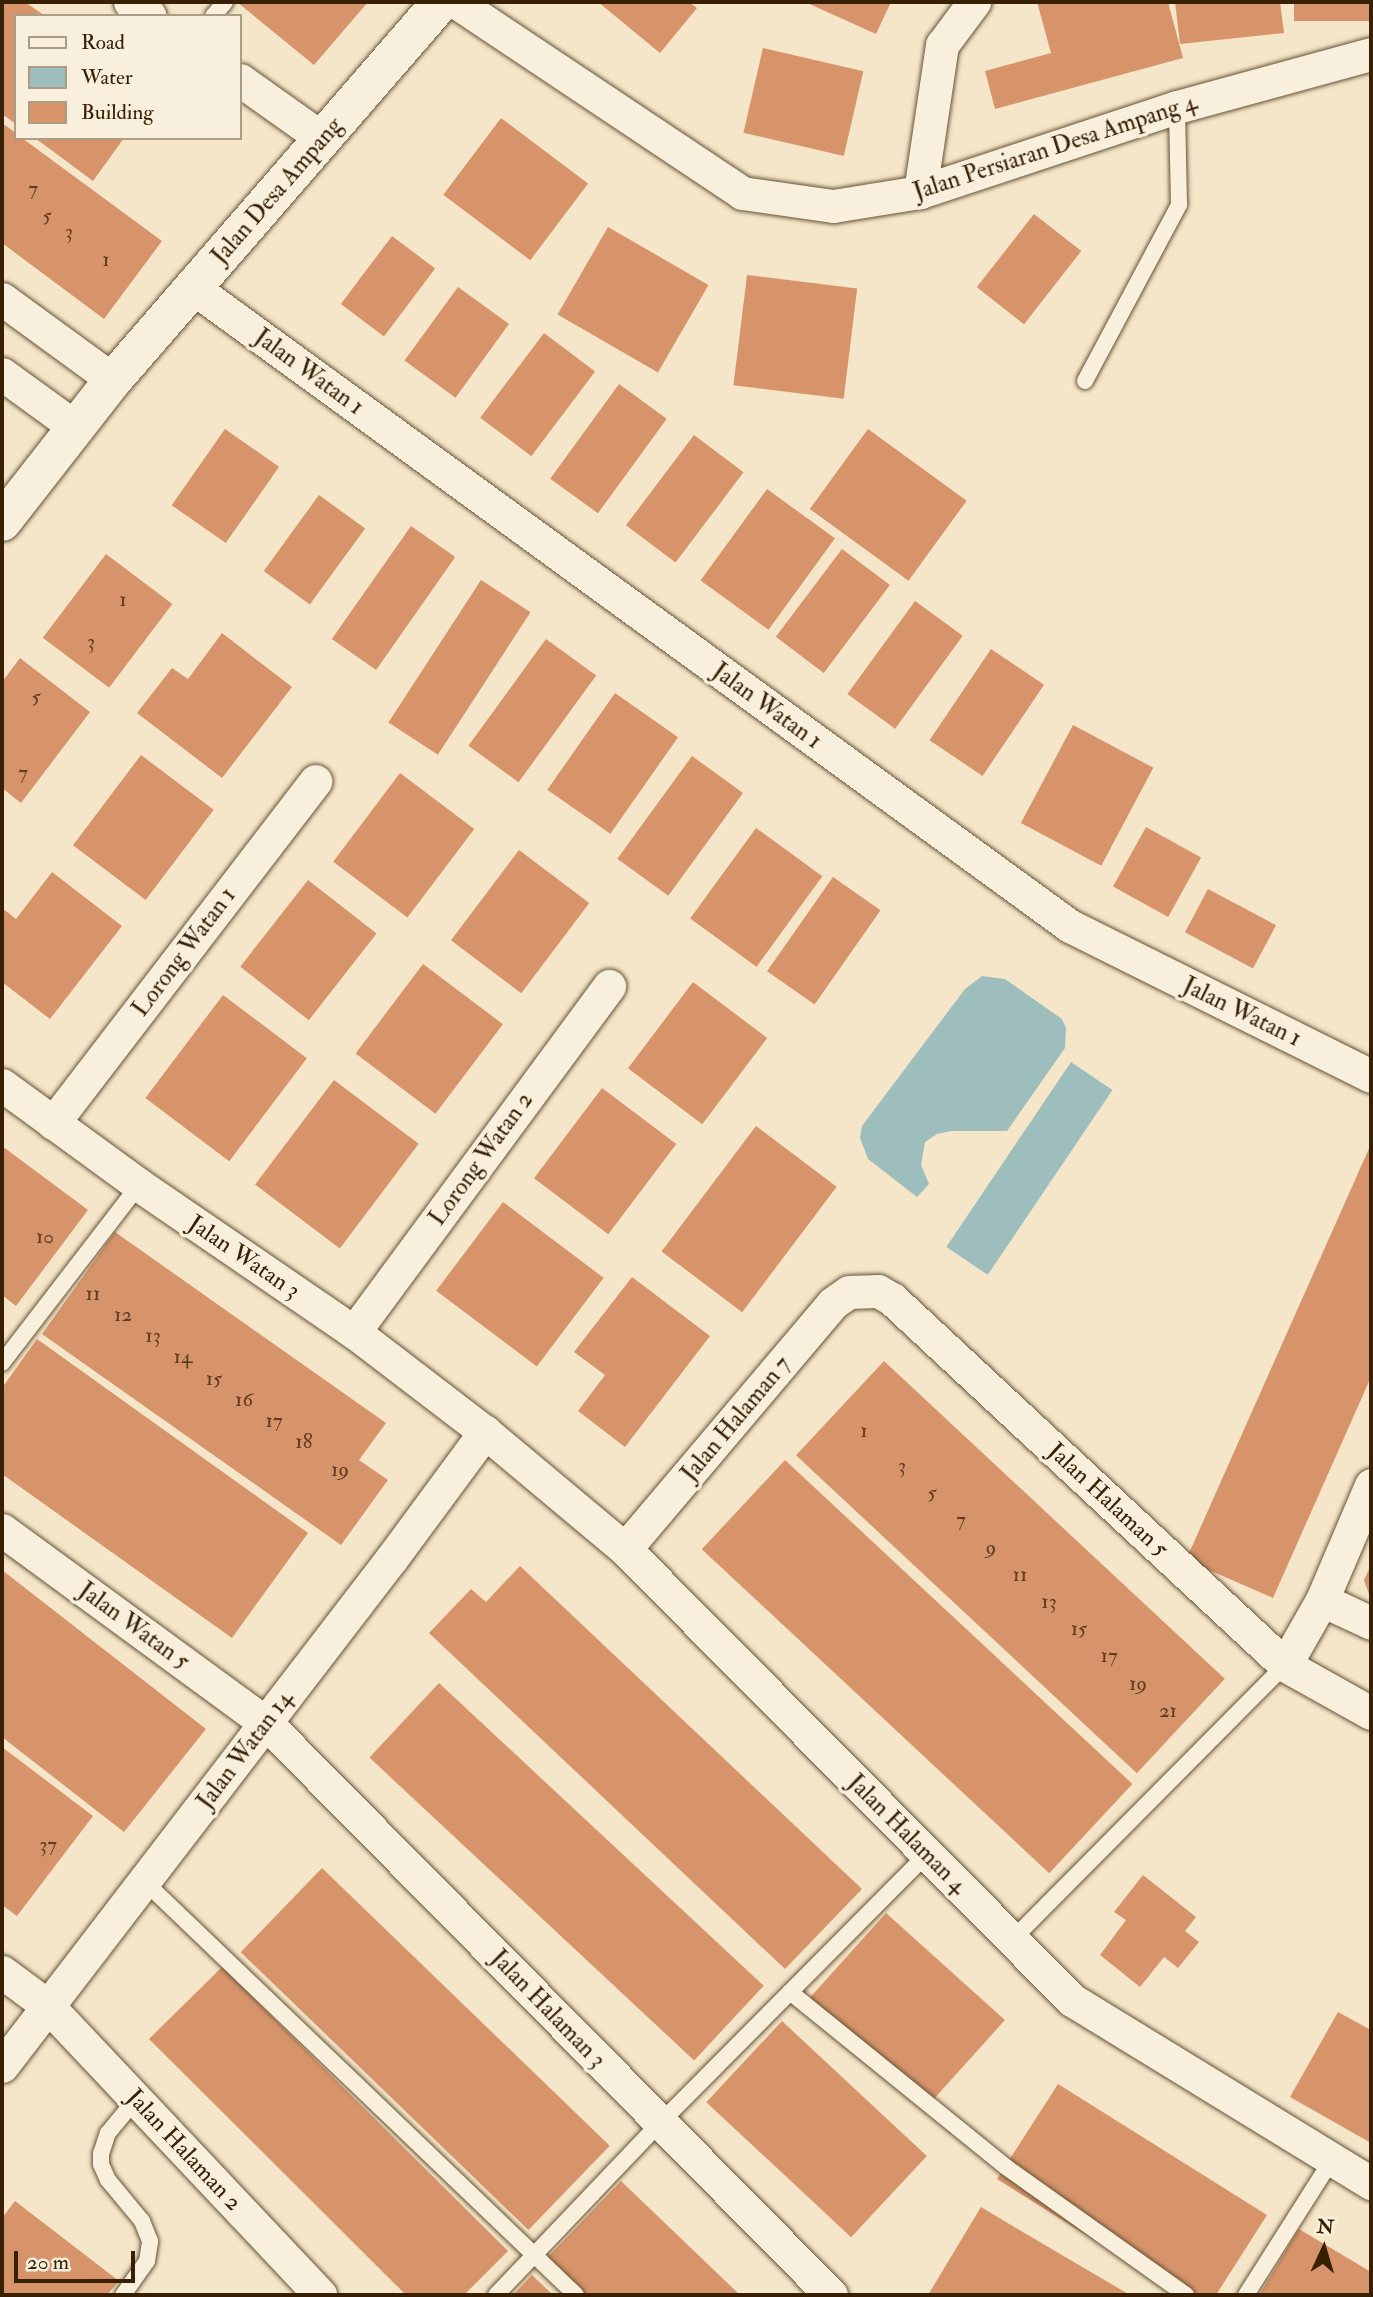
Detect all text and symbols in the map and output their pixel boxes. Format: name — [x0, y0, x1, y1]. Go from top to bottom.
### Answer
legend — [14, 14, 242, 140]
text: Road — [81, 29, 125, 56]
text: Water — [81, 64, 133, 91]
street label: Jalan Persiaran Desa Ampang 4 — [910, 88, 1200, 206]
text: Building — [81, 99, 154, 126]
street label: Jalan Desa Ampang — [205, 112, 349, 270]
house number: 7 — [28, 176, 38, 202]
house number: 5 — [42, 203, 52, 229]
house number: 3 — [65, 219, 73, 245]
house number: 1 — [102, 247, 110, 273]
street label: Jalan Watan 1 — [249, 323, 369, 421]
house number: 1 — [119, 587, 127, 613]
house number: 3 — [87, 629, 95, 655]
street label: Jalan Watan 1 — [707, 657, 827, 755]
house number: 5 — [31, 684, 41, 710]
house number: 7 — [18, 760, 28, 786]
street label: Lorong Watan 1 — [126, 882, 242, 1022]
street label: Jalan Watan 1 — [1178, 971, 1306, 1053]
street label: Lorong Watan 2 — [423, 1087, 539, 1231]
street label: Jalan Watan 3 — [182, 1209, 306, 1305]
house number: 10 — [36, 1224, 54, 1250]
house number: 11 — [86, 1281, 100, 1307]
house number: 12 — [114, 1302, 132, 1328]
house number: 13 — [145, 1323, 161, 1349]
house number: 14 — [174, 1344, 192, 1370]
street label: Jalan Halaman 7 — [675, 1350, 797, 1488]
house number: 15 — [206, 1366, 222, 1392]
house number: 16 — [235, 1387, 253, 1413]
house number: 17 — [265, 1408, 283, 1434]
house number: 1 — [860, 1418, 868, 1444]
house number: 18 — [295, 1429, 313, 1455]
street label: Jalan Halaman 5 — [1042, 1437, 1174, 1563]
house number: 3 — [898, 1453, 906, 1479]
house number: 19 — [331, 1457, 349, 1483]
house number: 5 — [927, 1480, 937, 1506]
house number: 7 — [956, 1507, 966, 1533]
house number: 9 — [986, 1535, 996, 1561]
house number: 11 — [1013, 1562, 1027, 1588]
street label: Jalan Watan 5 — [73, 1576, 195, 1676]
house number: 13 — [1041, 1589, 1057, 1615]
house number: 15 — [1071, 1616, 1087, 1642]
house number: 17 — [1100, 1643, 1118, 1669]
house number: 19 — [1129, 1671, 1147, 1697]
street label: Jalan Watan 14 — [191, 1685, 299, 1815]
house number: 21 — [1159, 1698, 1177, 1724]
street label: Jalan Halaman 4 — [841, 1768, 973, 1900]
house number: 37 — [39, 1832, 57, 1858]
street label: Jalan Halaman 3 — [484, 1944, 612, 2074]
street label: Jalan Halaman 2 — [120, 2083, 248, 2217]
north arrow — [1289, 2213, 1359, 2283]
text: N — [1316, 2214, 1335, 2240]
scale bar — [18, 2238, 138, 2282]
text: 20 m — [27, 2249, 69, 2276]

